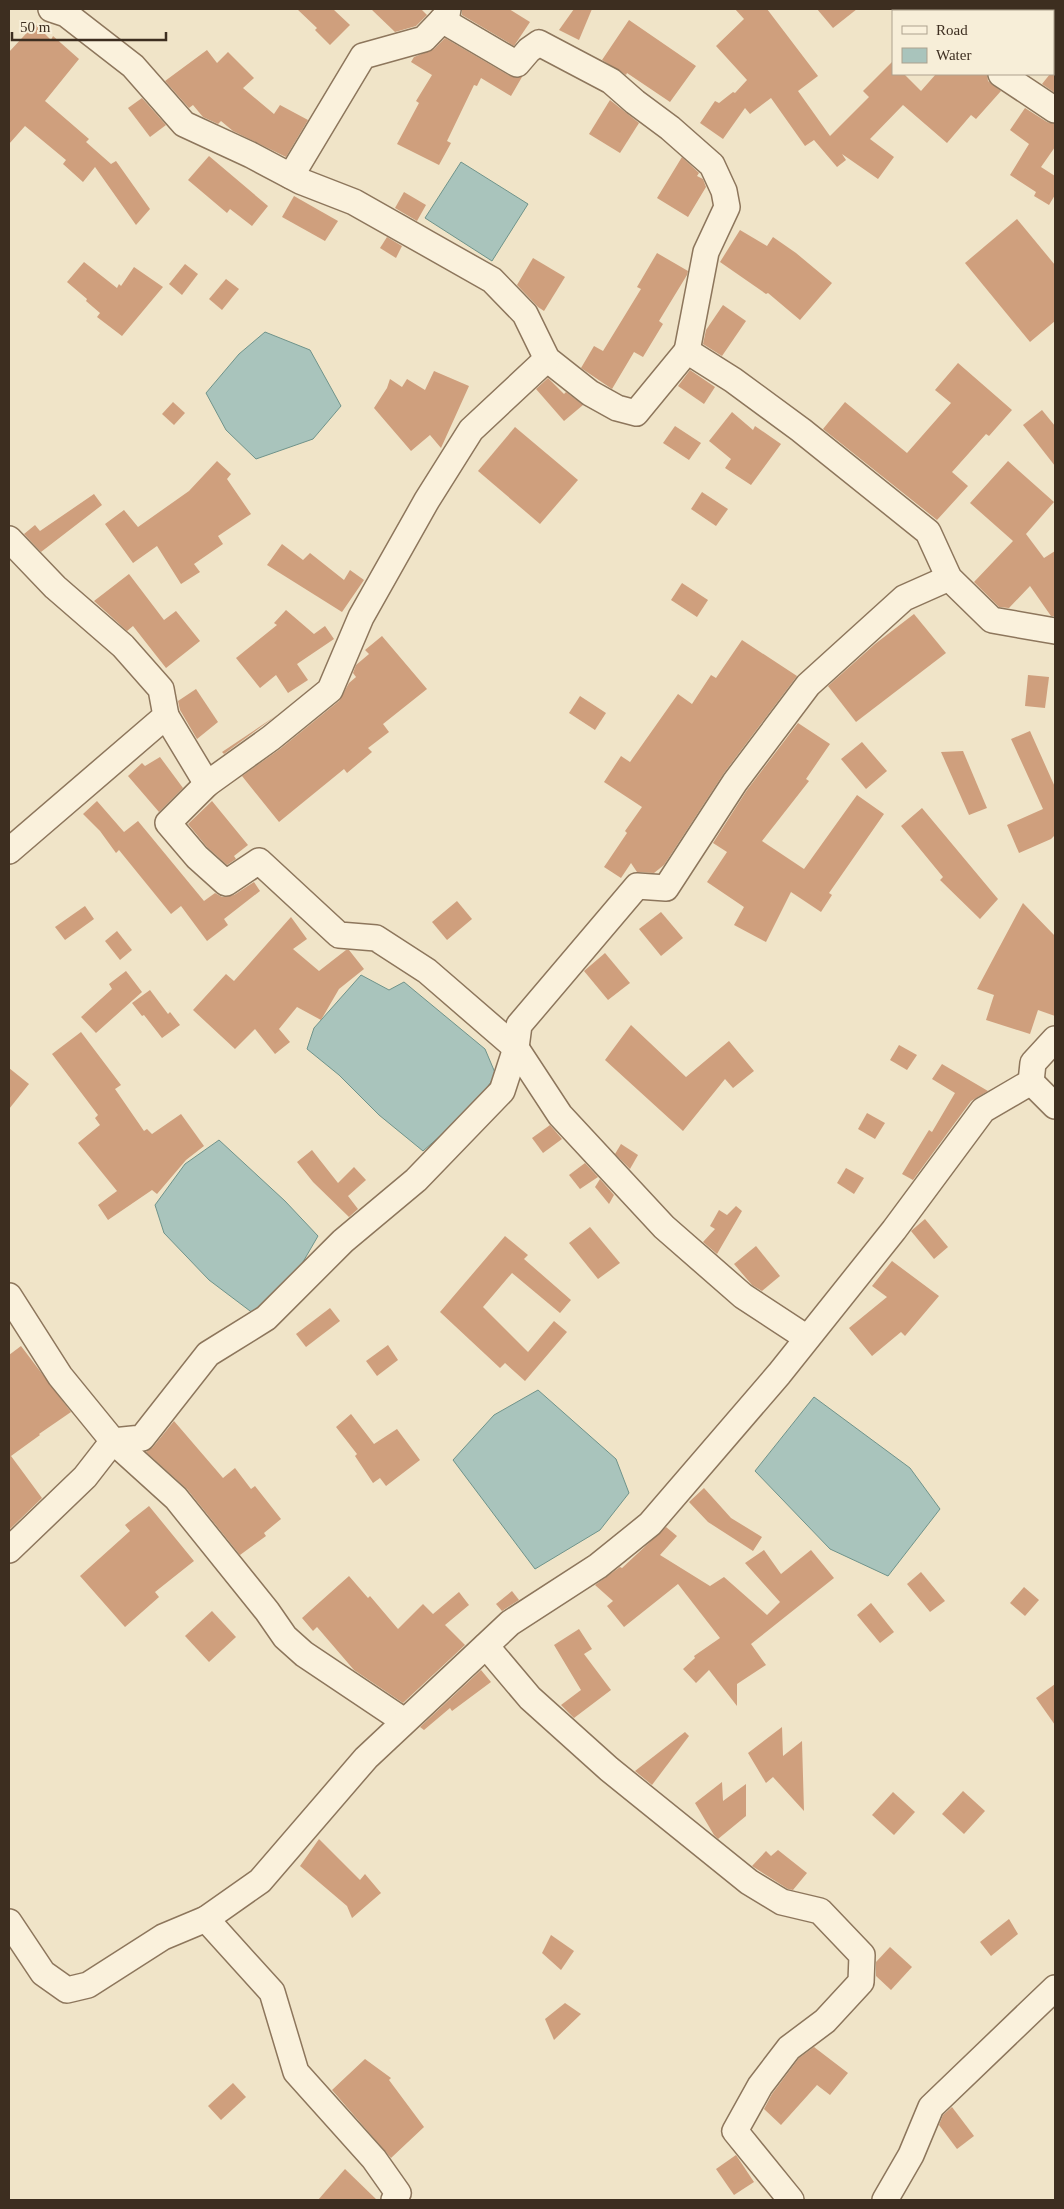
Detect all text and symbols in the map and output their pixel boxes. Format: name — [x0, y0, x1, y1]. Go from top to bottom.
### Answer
scale bar — [12, 10, 166, 42]
legend — [892, 10, 1054, 75]
text: 50 m — [20, 19, 51, 35]
text: Road — [936, 22, 968, 38]
text: Water — [936, 47, 971, 63]

